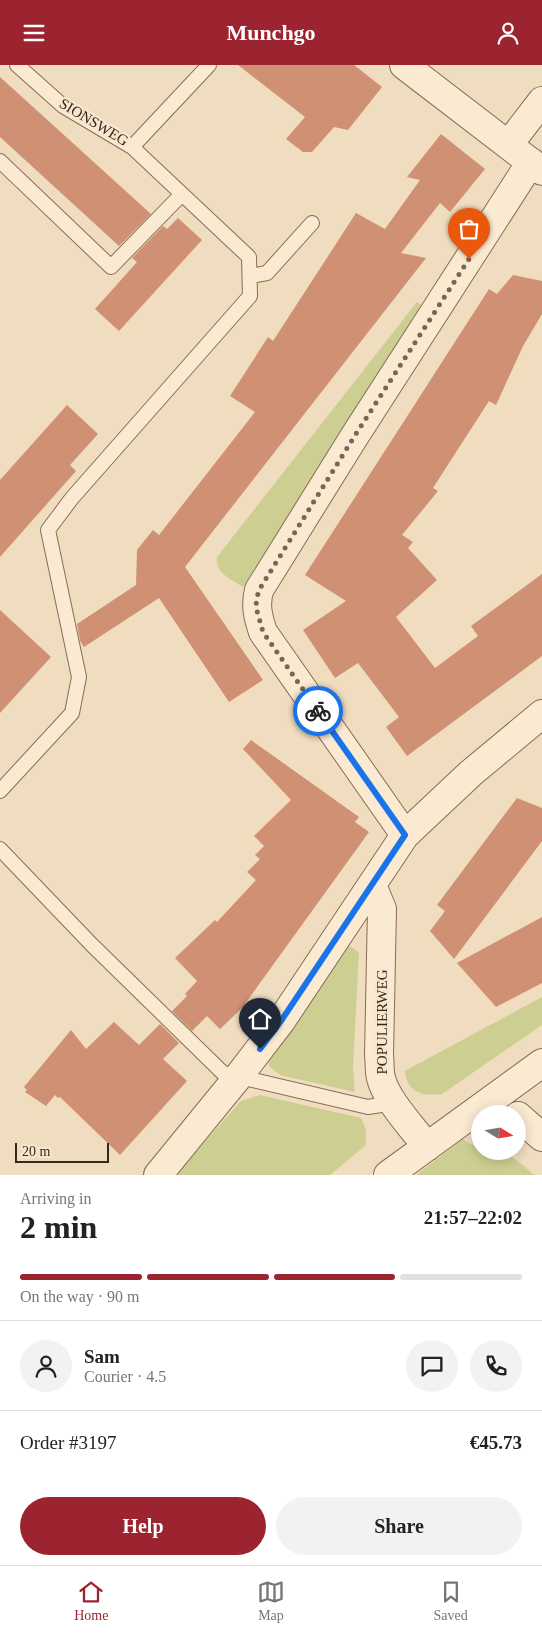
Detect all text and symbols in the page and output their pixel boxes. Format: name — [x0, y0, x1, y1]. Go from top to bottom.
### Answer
icon: menu — [20, 19, 48, 47]
icon: person — [494, 19, 522, 47]
text: Munchgo — [226, 20, 316, 45]
street label: SIONSWEG — [57, 95, 131, 149]
pin — [448, 208, 490, 259]
icon: bag — [455, 215, 483, 243]
courier — [293, 686, 343, 736]
icon: bike — [304, 697, 332, 725]
street label: POPULIERWEG — [374, 969, 390, 1075]
pin — [239, 998, 281, 1049]
icon: home — [246, 1005, 274, 1033]
north arrow — [471, 1105, 526, 1160]
map controls — [471, 1105, 526, 1160]
scale bar — [15, 1140, 109, 1163]
text: 20 m — [22, 1144, 50, 1159]
text: Arriving in — [20, 1190, 92, 1207]
text: 21:57–22:02 — [424, 1207, 522, 1228]
text: 2 min — [20, 1209, 97, 1245]
text: On the way · 90 m — [20, 1288, 140, 1305]
button: person — [20, 1340, 72, 1392]
button: chat — [406, 1340, 458, 1392]
button: phone — [470, 1340, 522, 1392]
text: Sam — [84, 1346, 120, 1367]
text: Courier · 4.5 — [84, 1368, 166, 1385]
text: Order #3197 — [20, 1432, 117, 1453]
text: €45.73 — [470, 1432, 522, 1453]
button: Help — [20, 1497, 266, 1555]
button: Share — [276, 1497, 522, 1555]
tab: Home — [74, 1578, 108, 1624]
tab: Map — [257, 1578, 285, 1624]
tab: Saved — [434, 1578, 468, 1624]

